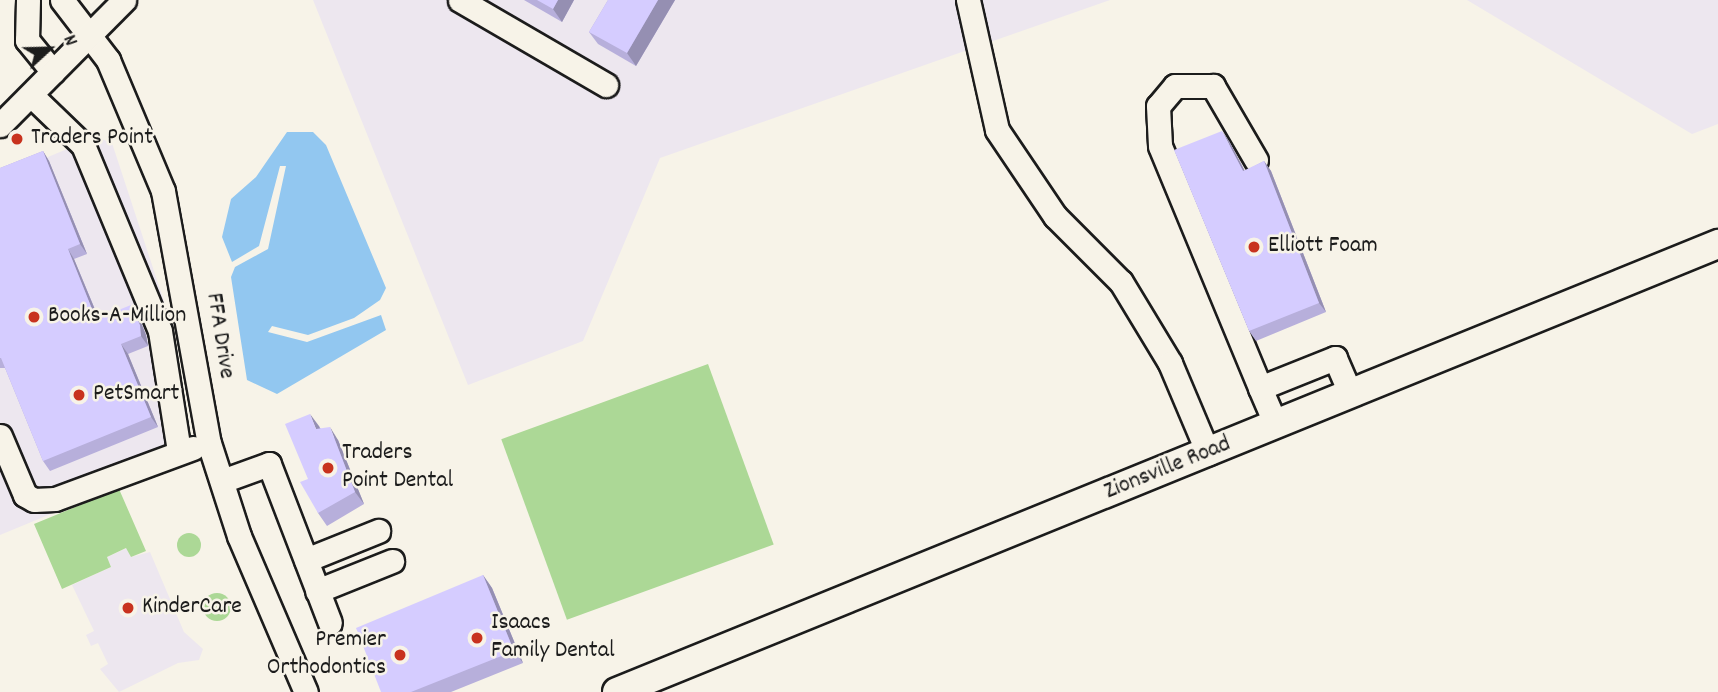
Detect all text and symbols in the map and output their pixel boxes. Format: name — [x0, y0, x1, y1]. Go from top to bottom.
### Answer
north arrow — [14, 14, 84, 84]
text: N — [55, 32, 83, 50]
place label: Traders Point — [31, 125, 153, 153]
marker: Traders Point — [9, 131, 25, 147]
place label: Elliott Foam — [1268, 233, 1378, 261]
marker: Elliott Foam — [1246, 239, 1262, 255]
street label: FFA Drive — [198, 291, 240, 381]
place label: Books-A-Million — [48, 303, 186, 331]
marker: Books-A-Million — [26, 309, 42, 325]
place label: PetSmart — [93, 381, 179, 409]
marker: PetSmart — [71, 387, 87, 403]
street label: Zionsville Road — [1101, 431, 1235, 507]
place label: Traders Point Dental — [342, 440, 453, 496]
marker: Traders Point Dental — [320, 460, 336, 476]
place label: KinderCare — [142, 594, 242, 622]
marker: KinderCare — [120, 600, 136, 616]
place label: Isaacs Family Dental — [491, 610, 615, 666]
place label: Premier Orthodontics — [267, 627, 386, 683]
marker: Isaacs Family Dental — [469, 630, 485, 646]
marker: Premier Orthodontics — [392, 647, 408, 663]

